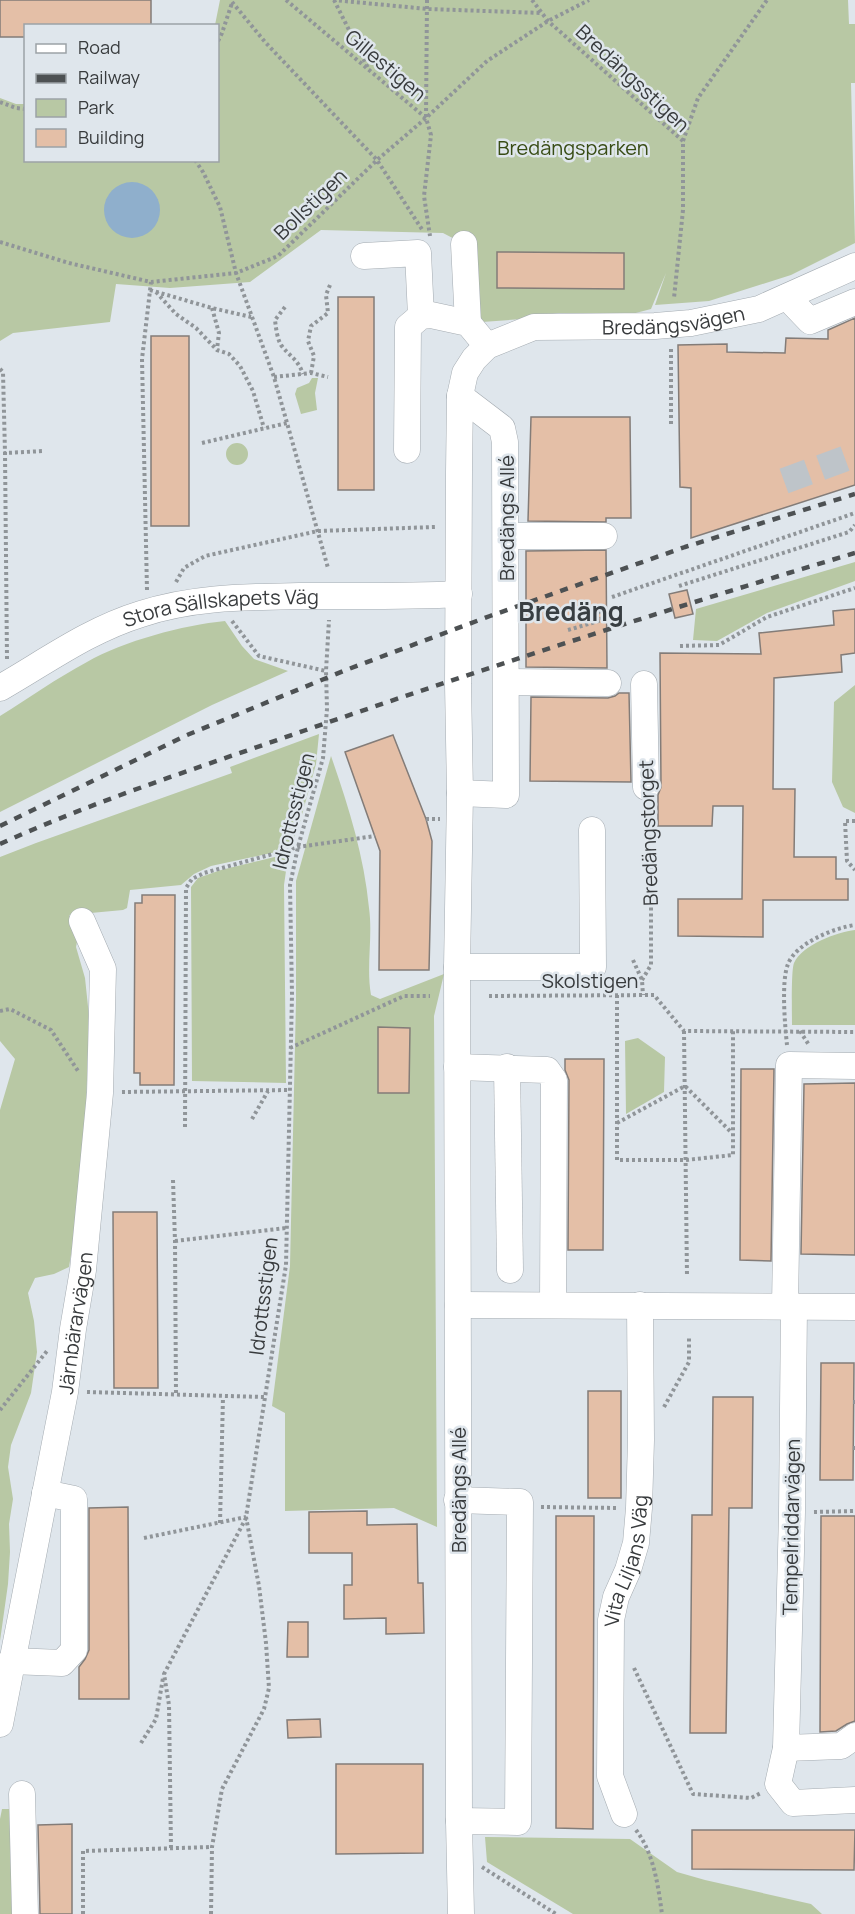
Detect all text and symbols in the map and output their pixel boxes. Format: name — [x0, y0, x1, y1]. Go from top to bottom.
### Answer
street label: Bredängsstigen — [570, 18, 696, 138]
street label: Gillestigen — [340, 23, 432, 107]
legend — [24, 24, 219, 162]
text: Road — [78, 35, 121, 59]
text: Railway — [78, 65, 140, 89]
text: Park — [78, 95, 115, 119]
text: Building — [78, 125, 144, 149]
park label: Bredängsparken — [497, 134, 649, 161]
street label: Bollstigen — [268, 162, 352, 246]
street label: Bredängsvägen — [602, 299, 747, 340]
street label: Bredängs Allé — [493, 455, 520, 581]
street label: Stora Sällskapets Väg — [119, 582, 319, 633]
district label: Bredäng — [518, 593, 624, 629]
street label: Idrottsstigen — [266, 750, 320, 872]
street label: Bredängstorget — [632, 760, 664, 906]
street label: Skolstigen — [542, 967, 638, 994]
street label: Idrottsstigen — [242, 1235, 284, 1357]
street label: Järnbärarvägen — [51, 1251, 98, 1396]
street label: Bredängs Allé — [445, 1427, 472, 1553]
street label: Tempelriddarvägen — [776, 1438, 806, 1616]
street label: Vita Liljans Väg — [597, 1495, 653, 1626]

